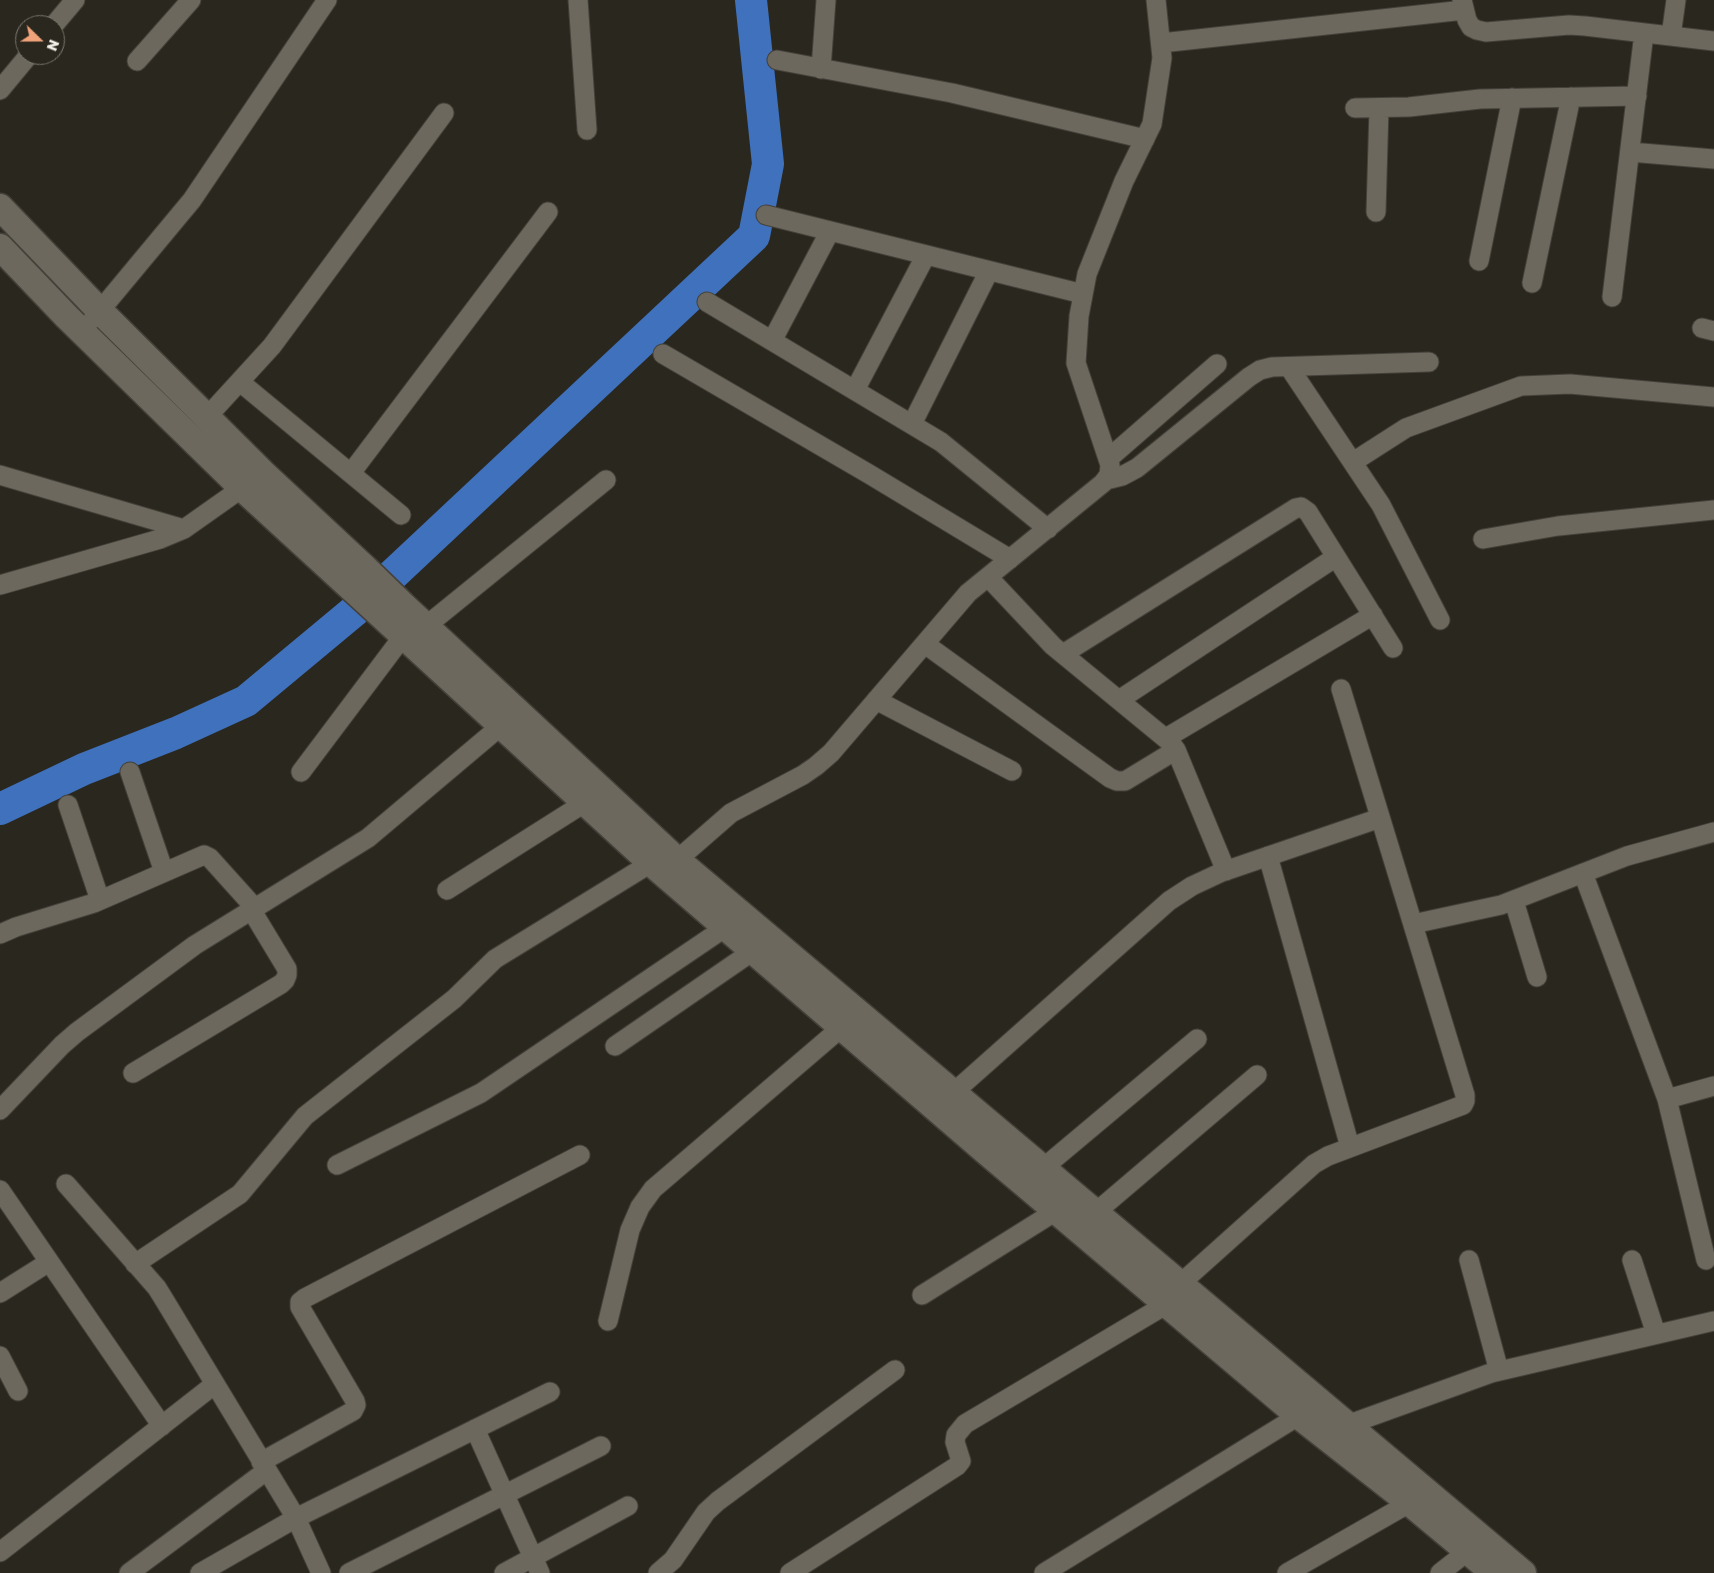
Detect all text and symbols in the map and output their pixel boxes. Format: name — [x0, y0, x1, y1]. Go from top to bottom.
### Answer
north arrow — [15, 15, 65, 65]
text: N — [44, 37, 63, 54]

